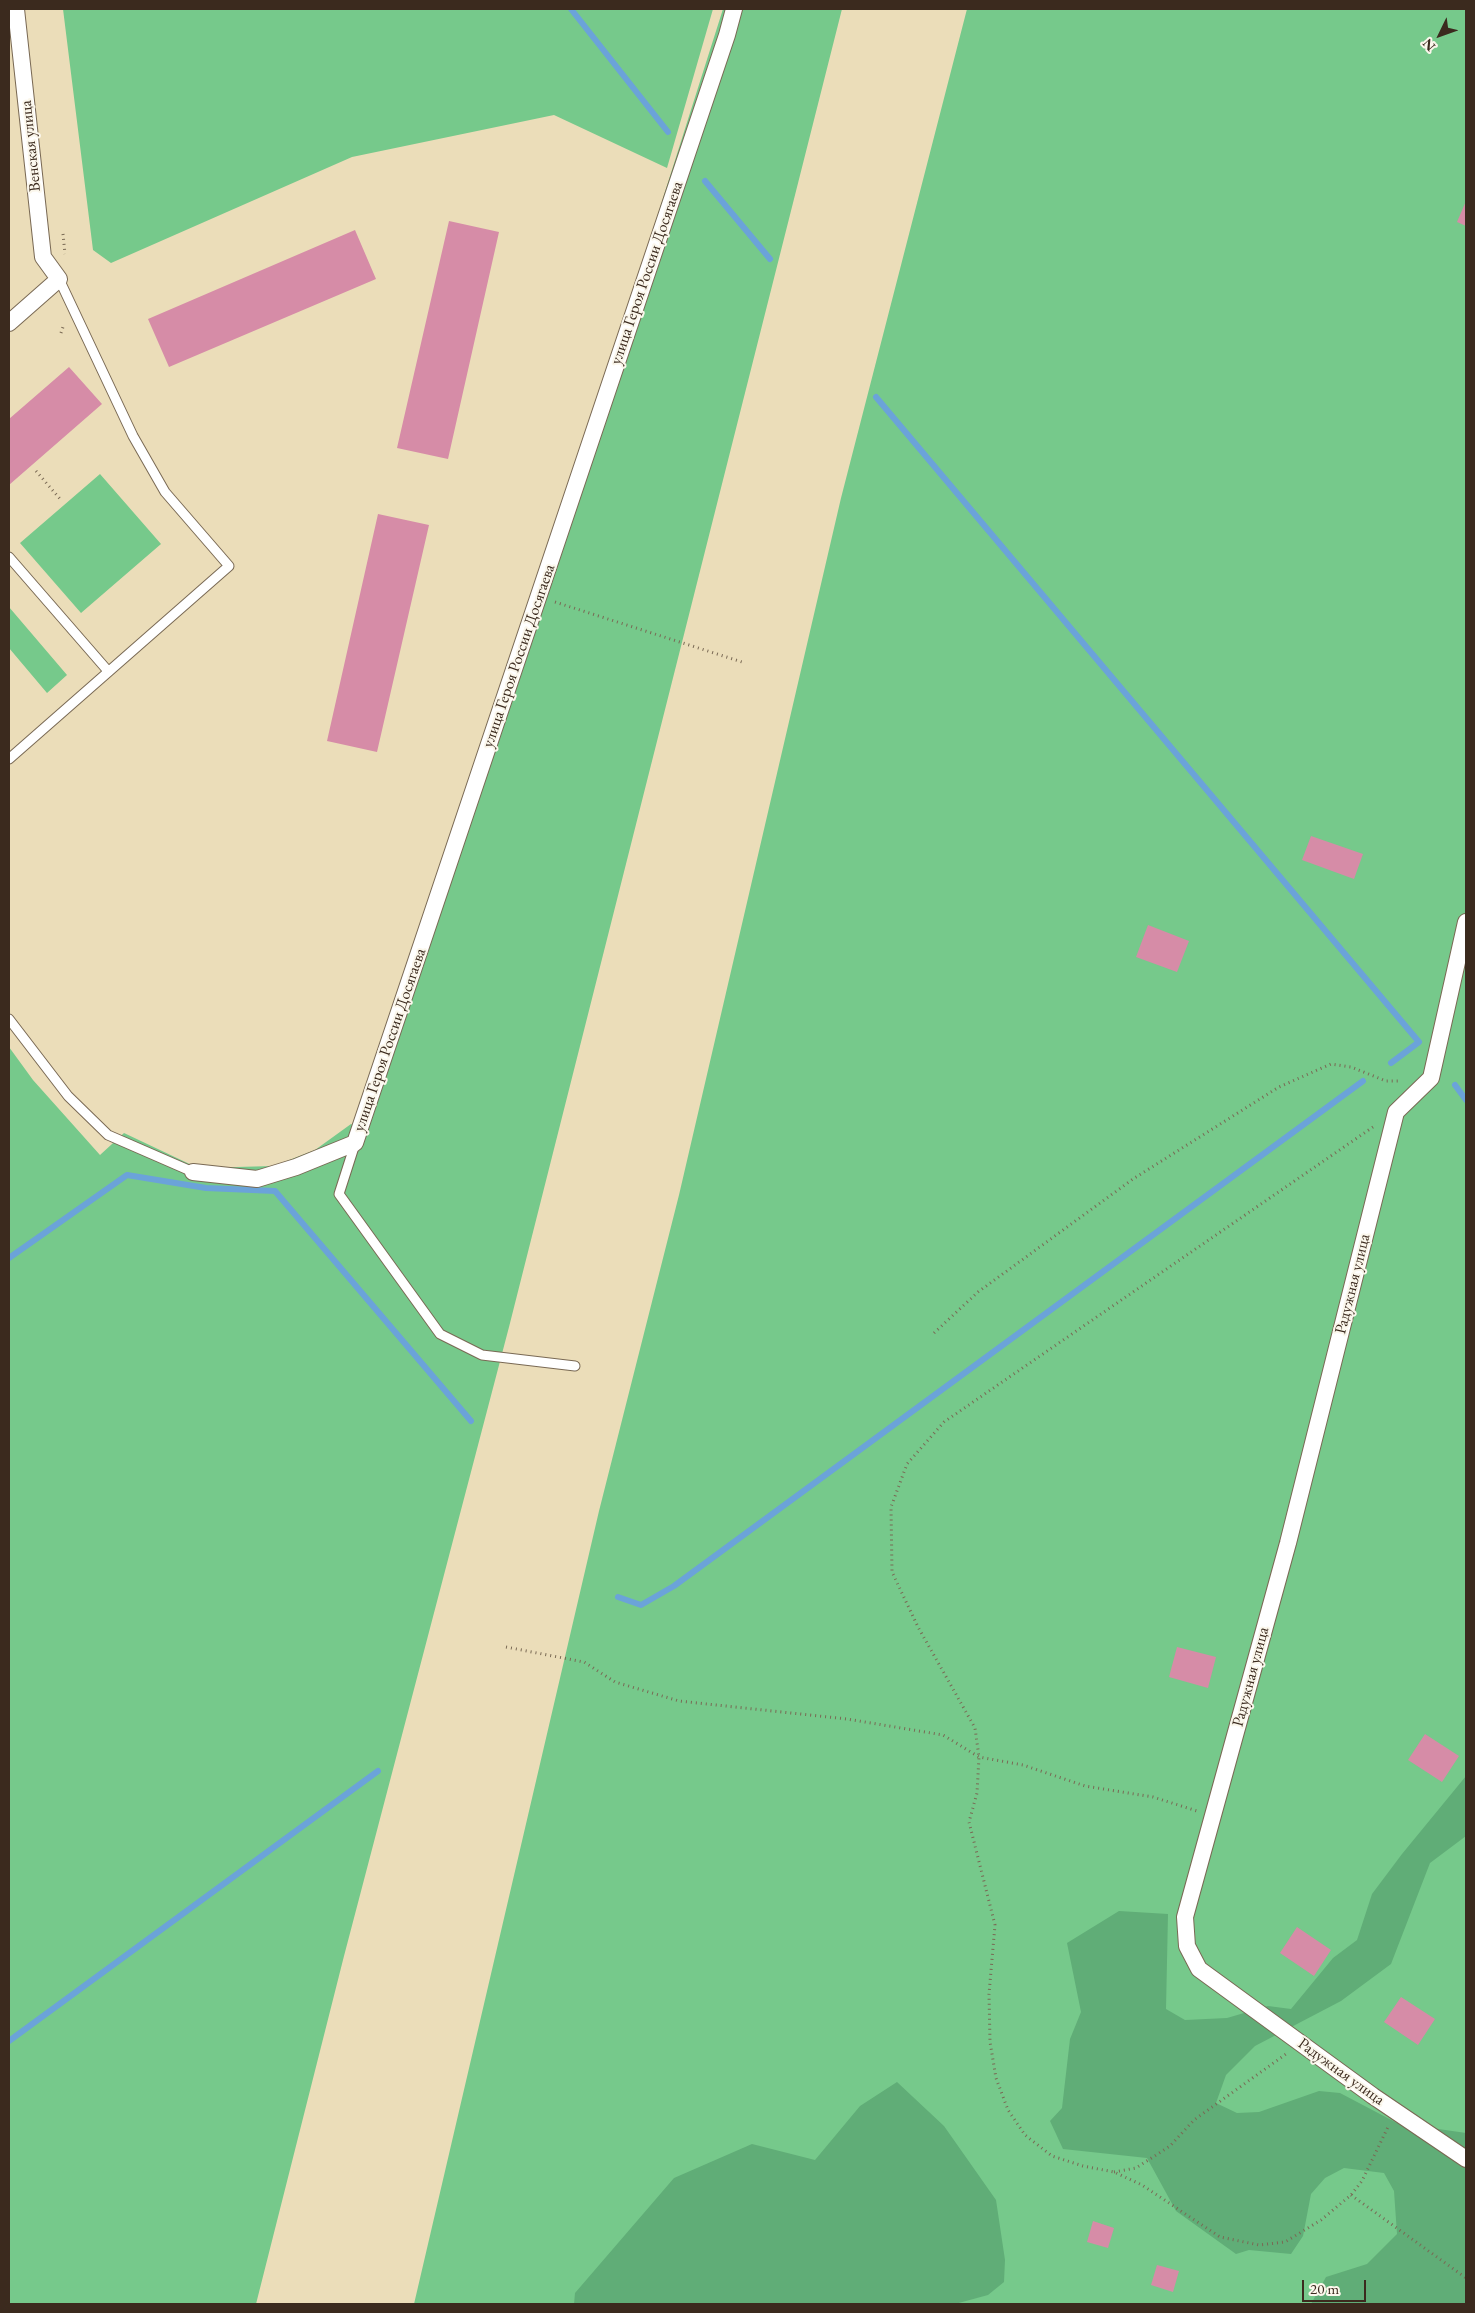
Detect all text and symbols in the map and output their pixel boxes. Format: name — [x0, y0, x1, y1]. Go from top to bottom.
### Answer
north arrow — [1415, 10, 1465, 60]
text: N — [1418, 35, 1439, 55]
street label: Венская улица — [17, 99, 45, 193]
street label: улица Героя России Досягаева — [607, 179, 687, 367]
street label: улица Героя России Досягаева — [479, 562, 559, 750]
street label: улица Героя России Досягаева — [350, 946, 430, 1134]
street label: Радужная улица — [1331, 1232, 1375, 1336]
street label: Радужная улица — [1228, 1625, 1274, 1729]
street label: Радужная улица — [1294, 2034, 1388, 2110]
scale bar — [1305, 2270, 1369, 2302]
text: 20 m — [1310, 2279, 1339, 2298]

